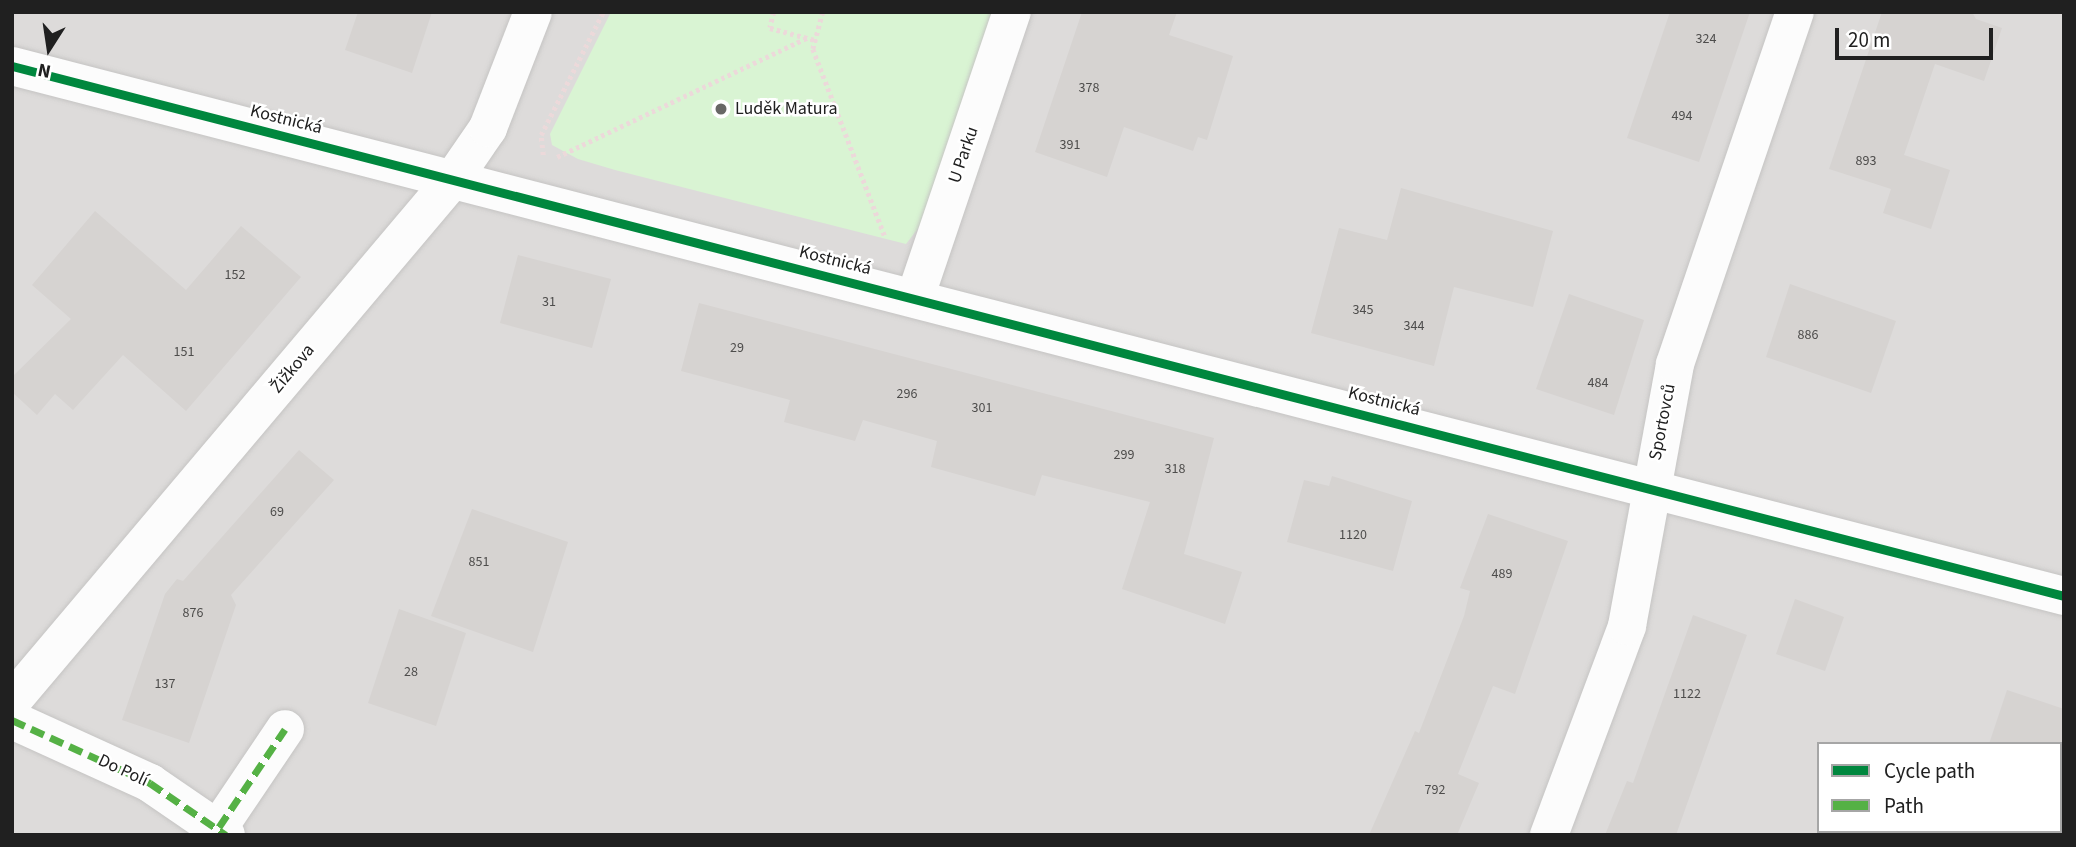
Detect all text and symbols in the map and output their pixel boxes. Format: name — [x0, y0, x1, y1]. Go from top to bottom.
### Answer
north arrow — [14, 14, 84, 84]
scale bar — [1838, 14, 1996, 58]
text: 20 m — [1848, 25, 1890, 55]
house number: 324 — [1696, 31, 1716, 47]
text: N — [36, 56, 54, 85]
house number: 378 — [1079, 80, 1099, 96]
place label: Luděk Matura — [735, 98, 837, 120]
street label: Kostnická — [248, 101, 324, 139]
marker: Luděk Matura — [713, 101, 729, 117]
house number: 494 — [1672, 108, 1692, 124]
street label: U Parku — [944, 124, 984, 186]
house number: 391 — [1060, 137, 1080, 153]
house number: 893 — [1856, 153, 1876, 169]
street label: Kostnická — [797, 242, 873, 280]
house number: 152 — [225, 267, 245, 283]
house number: 31 — [542, 294, 556, 310]
house number: 345 — [1353, 302, 1373, 318]
house number: 344 — [1404, 318, 1424, 334]
house number: 886 — [1798, 327, 1818, 343]
street label: Žižkova — [266, 340, 320, 398]
house number: 29 — [730, 340, 744, 356]
house number: 151 — [174, 344, 194, 360]
house number: 484 — [1588, 375, 1608, 391]
street label: Sportovců — [1645, 382, 1681, 462]
street label: Kostnická — [1346, 383, 1422, 421]
house number: 296 — [897, 386, 917, 402]
house number: 301 — [972, 400, 992, 416]
house number: 299 — [1114, 447, 1134, 463]
house number: 318 — [1165, 461, 1185, 477]
house number: 69 — [270, 504, 284, 520]
house number: 1120 — [1339, 527, 1367, 543]
house number: 851 — [469, 554, 489, 570]
house number: 489 — [1492, 566, 1512, 582]
house number: 876 — [183, 605, 203, 621]
house number: 28 — [404, 664, 418, 680]
house number: 137 — [155, 676, 175, 692]
house number: 1122 — [1673, 686, 1701, 702]
legend — [1817, 742, 2062, 833]
street label: Do Polí — [94, 750, 152, 792]
text: Cycle path — [1884, 756, 1975, 786]
house number: 792 — [1425, 782, 1445, 798]
text: Path — [1884, 791, 1924, 821]

